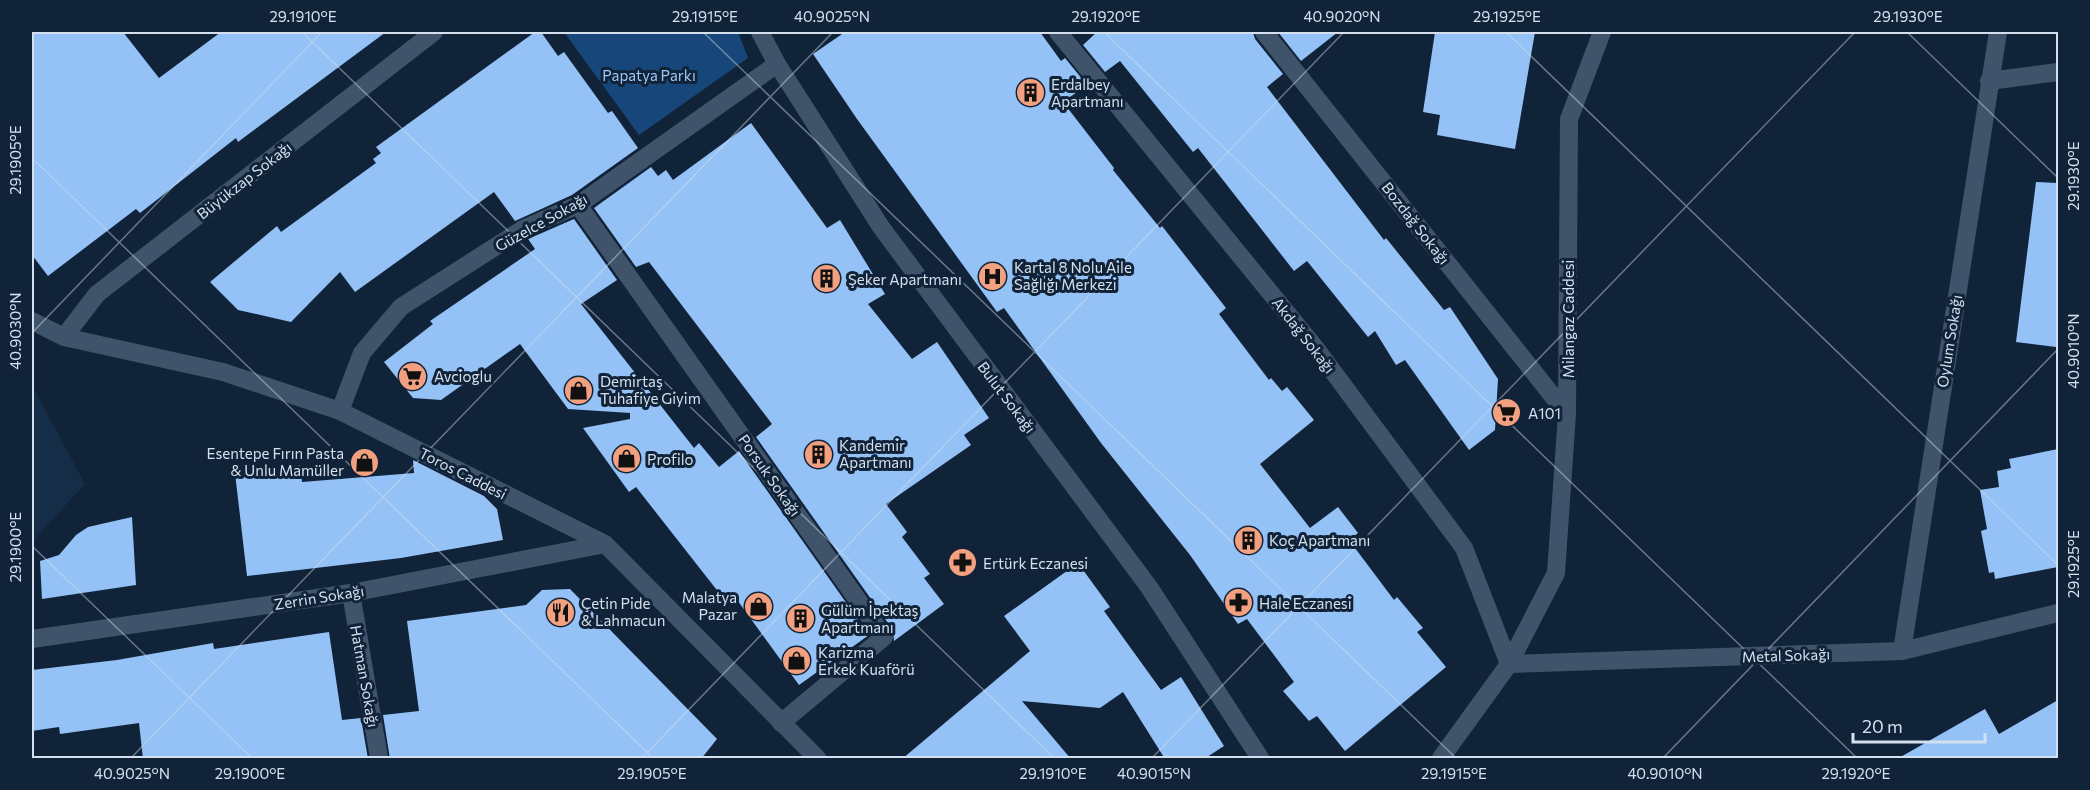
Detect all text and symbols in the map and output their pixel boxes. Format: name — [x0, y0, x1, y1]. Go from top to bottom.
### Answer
text: 29.1910°E — [269, 7, 337, 25]
text: 29.1915°E — [672, 7, 738, 25]
text: 40.9025°N — [794, 7, 870, 25]
text: 29.1920°E — [1072, 7, 1141, 25]
text: 40.9020°N — [1303, 7, 1381, 25]
text: 29.1925°E — [1473, 7, 1541, 25]
text: 29.1930°E — [1873, 7, 1943, 25]
park label: Papatya Parkı — [602, 66, 696, 84]
place label: Erdalbey Apartmanı — [1051, 75, 1124, 110]
building icon: Erdalbey Apartmanı — [1014, 77, 1046, 109]
text: 29.1905°E — [6, 125, 24, 195]
street label: Büyükzap Sokağı — [193, 137, 295, 223]
text: 29.1930°E — [2064, 141, 2082, 211]
street label: Bozdağ Sokağı — [1378, 178, 1454, 268]
street label: Güzelce Sokağı — [492, 189, 590, 255]
place label: Kartal 8 Nolu Aile Sağlığı Merkezi — [1014, 258, 1132, 293]
hospital icon: Kartal 8 Nolu Aile Sağlığı Merkezi — [977, 260, 1009, 292]
street label: Milangaz Caddesi — [1559, 260, 1577, 378]
building icon: Şeker Apartmanı — [811, 263, 843, 295]
place label: Şeker Apartmanı — [848, 270, 962, 288]
text: 40.9030°N — [6, 292, 24, 370]
street label: Akdağ Sokağı — [1269, 293, 1339, 377]
street label: Oylum Sokağı — [1933, 293, 1965, 389]
text: 40.9010°N — [2064, 313, 2082, 389]
street label: Bulut Sokağı — [974, 358, 1040, 436]
supermarket icon: Avcioglu — [397, 360, 429, 392]
place label: Avcioglu — [434, 367, 492, 385]
place label: Demirtaş Tuhafiye Giyim — [600, 372, 701, 407]
shop icon: Demirtaş Tuhafiye Giyim — [563, 374, 595, 406]
supermarket icon: A101 — [1491, 397, 1523, 429]
place label: A101 — [1528, 404, 1561, 422]
street label: Porsuk Sokağı — [735, 431, 805, 519]
place label: Kandemir Apartmanı — [839, 436, 912, 471]
building icon: Kandemir Apartmanı — [802, 438, 834, 470]
street label: Toros Caddesi — [416, 443, 510, 503]
shop icon: Profilo — [610, 443, 642, 475]
place label: Esentepe Fırın Pasta & Unlu Mamüller — [207, 444, 344, 479]
shop icon: Esentepe Fırın Pasta & Unlu Mamüller — [349, 446, 381, 478]
place label: Profilo — [647, 450, 694, 468]
text: 29.1900°E — [6, 512, 24, 582]
building icon: Koç Apartmanı — [1232, 524, 1264, 556]
text: 29.1925°E — [2064, 530, 2082, 598]
place label: Koç Apartmanı — [1269, 531, 1370, 549]
pharmacy icon: Ertürk Eczanesi — [946, 547, 978, 579]
place label: Ertürk Eczanesi — [983, 554, 1088, 572]
street label: Zerrin Sokağı — [273, 581, 365, 613]
pharmacy icon: Hale Eczanesi — [1222, 587, 1254, 619]
place label: Malatya Pazar — [682, 588, 737, 623]
shop icon: Malatya Pazar — [742, 590, 774, 622]
place label: Çetin Pide & Lahmacun — [581, 594, 665, 629]
place label: Hale Eczanesi — [1259, 594, 1352, 612]
restaurant icon: Çetin Pide & Lahmacun — [544, 596, 576, 628]
place label: Gülüm İpektaş Apartmanı — [821, 601, 919, 636]
building icon: Gülüm İpektaş Apartmanı — [784, 603, 816, 635]
street label: Hatman Sokağı — [347, 624, 383, 728]
place label: Karizma Erkek Kuaförü — [818, 643, 915, 678]
street label: Metal Sokağı — [1741, 644, 1831, 666]
shop icon: Karizma Erkek Kuaförü — [781, 645, 813, 677]
scale bar — [1853, 706, 1985, 744]
text: 20 m — [1862, 715, 1903, 737]
text: 40.9025°N — [94, 764, 170, 782]
text: 29.1900°E — [215, 764, 285, 782]
text: 29.1905°E — [617, 764, 687, 782]
text: 29.1910°E — [1019, 764, 1087, 782]
text: 40.9015°N — [1117, 764, 1191, 782]
text: 29.1915°E — [1421, 764, 1487, 782]
text: 40.9010°N — [1627, 764, 1703, 782]
text: 29.1920°E — [1822, 764, 1891, 782]

